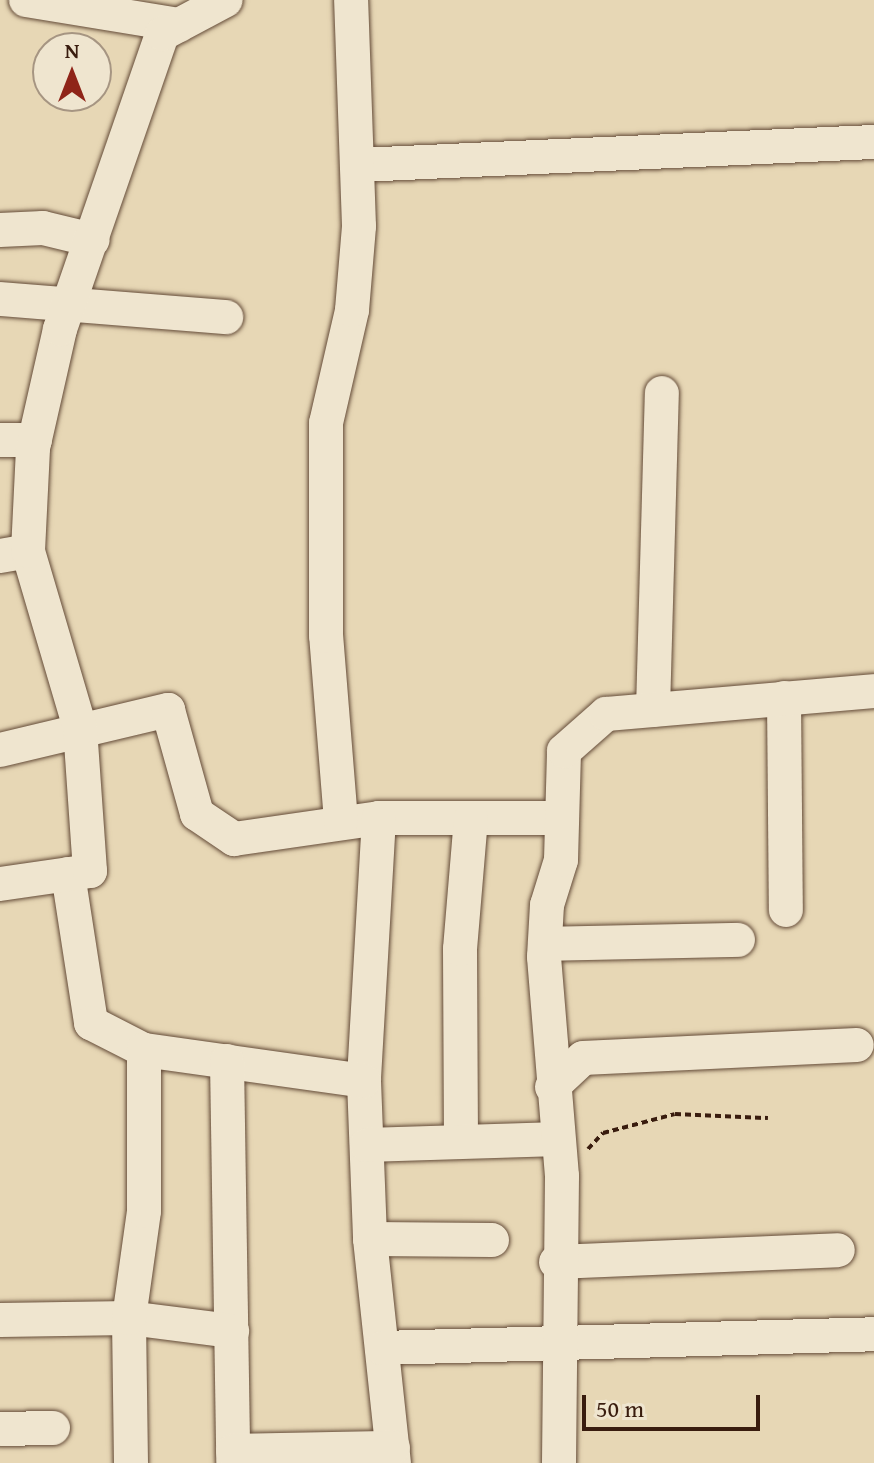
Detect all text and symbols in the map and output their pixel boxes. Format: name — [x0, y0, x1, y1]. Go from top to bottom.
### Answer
north arrow — [32, 32, 112, 112]
text: N — [65, 34, 79, 66]
scale bar — [586, 1379, 764, 1429]
text: 50 m — [596, 1391, 644, 1426]

